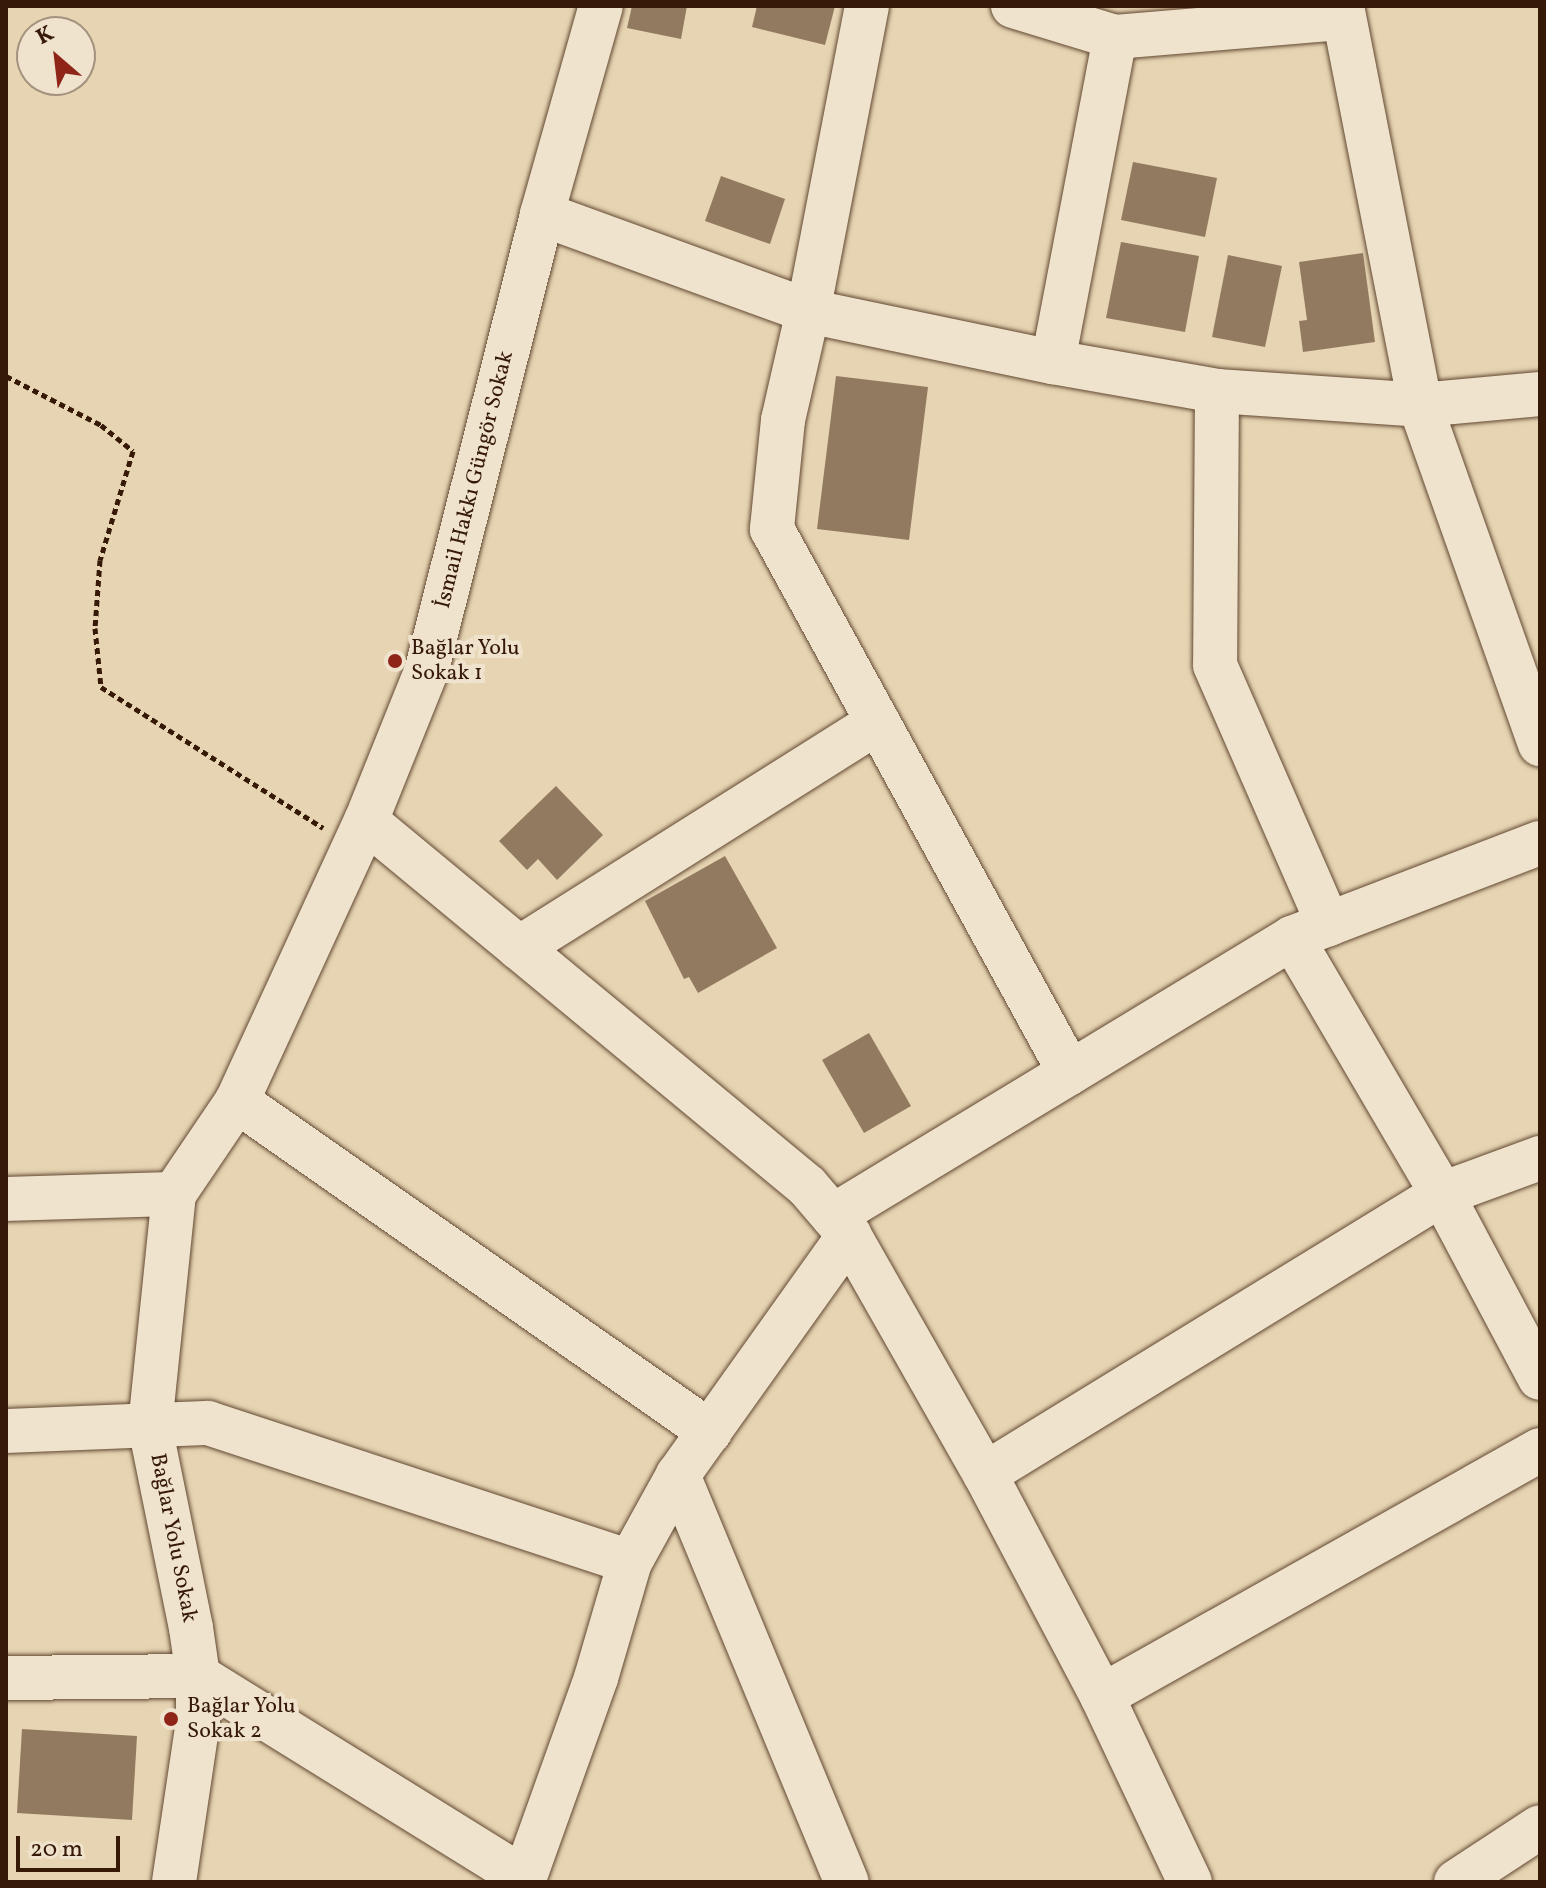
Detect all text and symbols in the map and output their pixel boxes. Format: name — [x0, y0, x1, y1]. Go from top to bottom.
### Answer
north arrow — [16, 16, 96, 96]
text: K — [31, 19, 60, 54]
street label: İsmail Hakkı Güngör Sokak — [430, 348, 520, 612]
place label: Bağlar Yolu Sokak 1 — [411, 635, 520, 686]
marker: Bağlar Yolu Sokak 1 — [386, 652, 404, 670]
street label: Bağlar Yolu Sokak — [144, 1451, 202, 1625]
place label: Bağlar Yolu Sokak 2 — [187, 1693, 296, 1744]
marker: Bağlar Yolu Sokak 2 — [162, 1710, 180, 1728]
scale bar — [20, 1820, 124, 1870]
text: 20 m — [30, 1833, 83, 1867]

